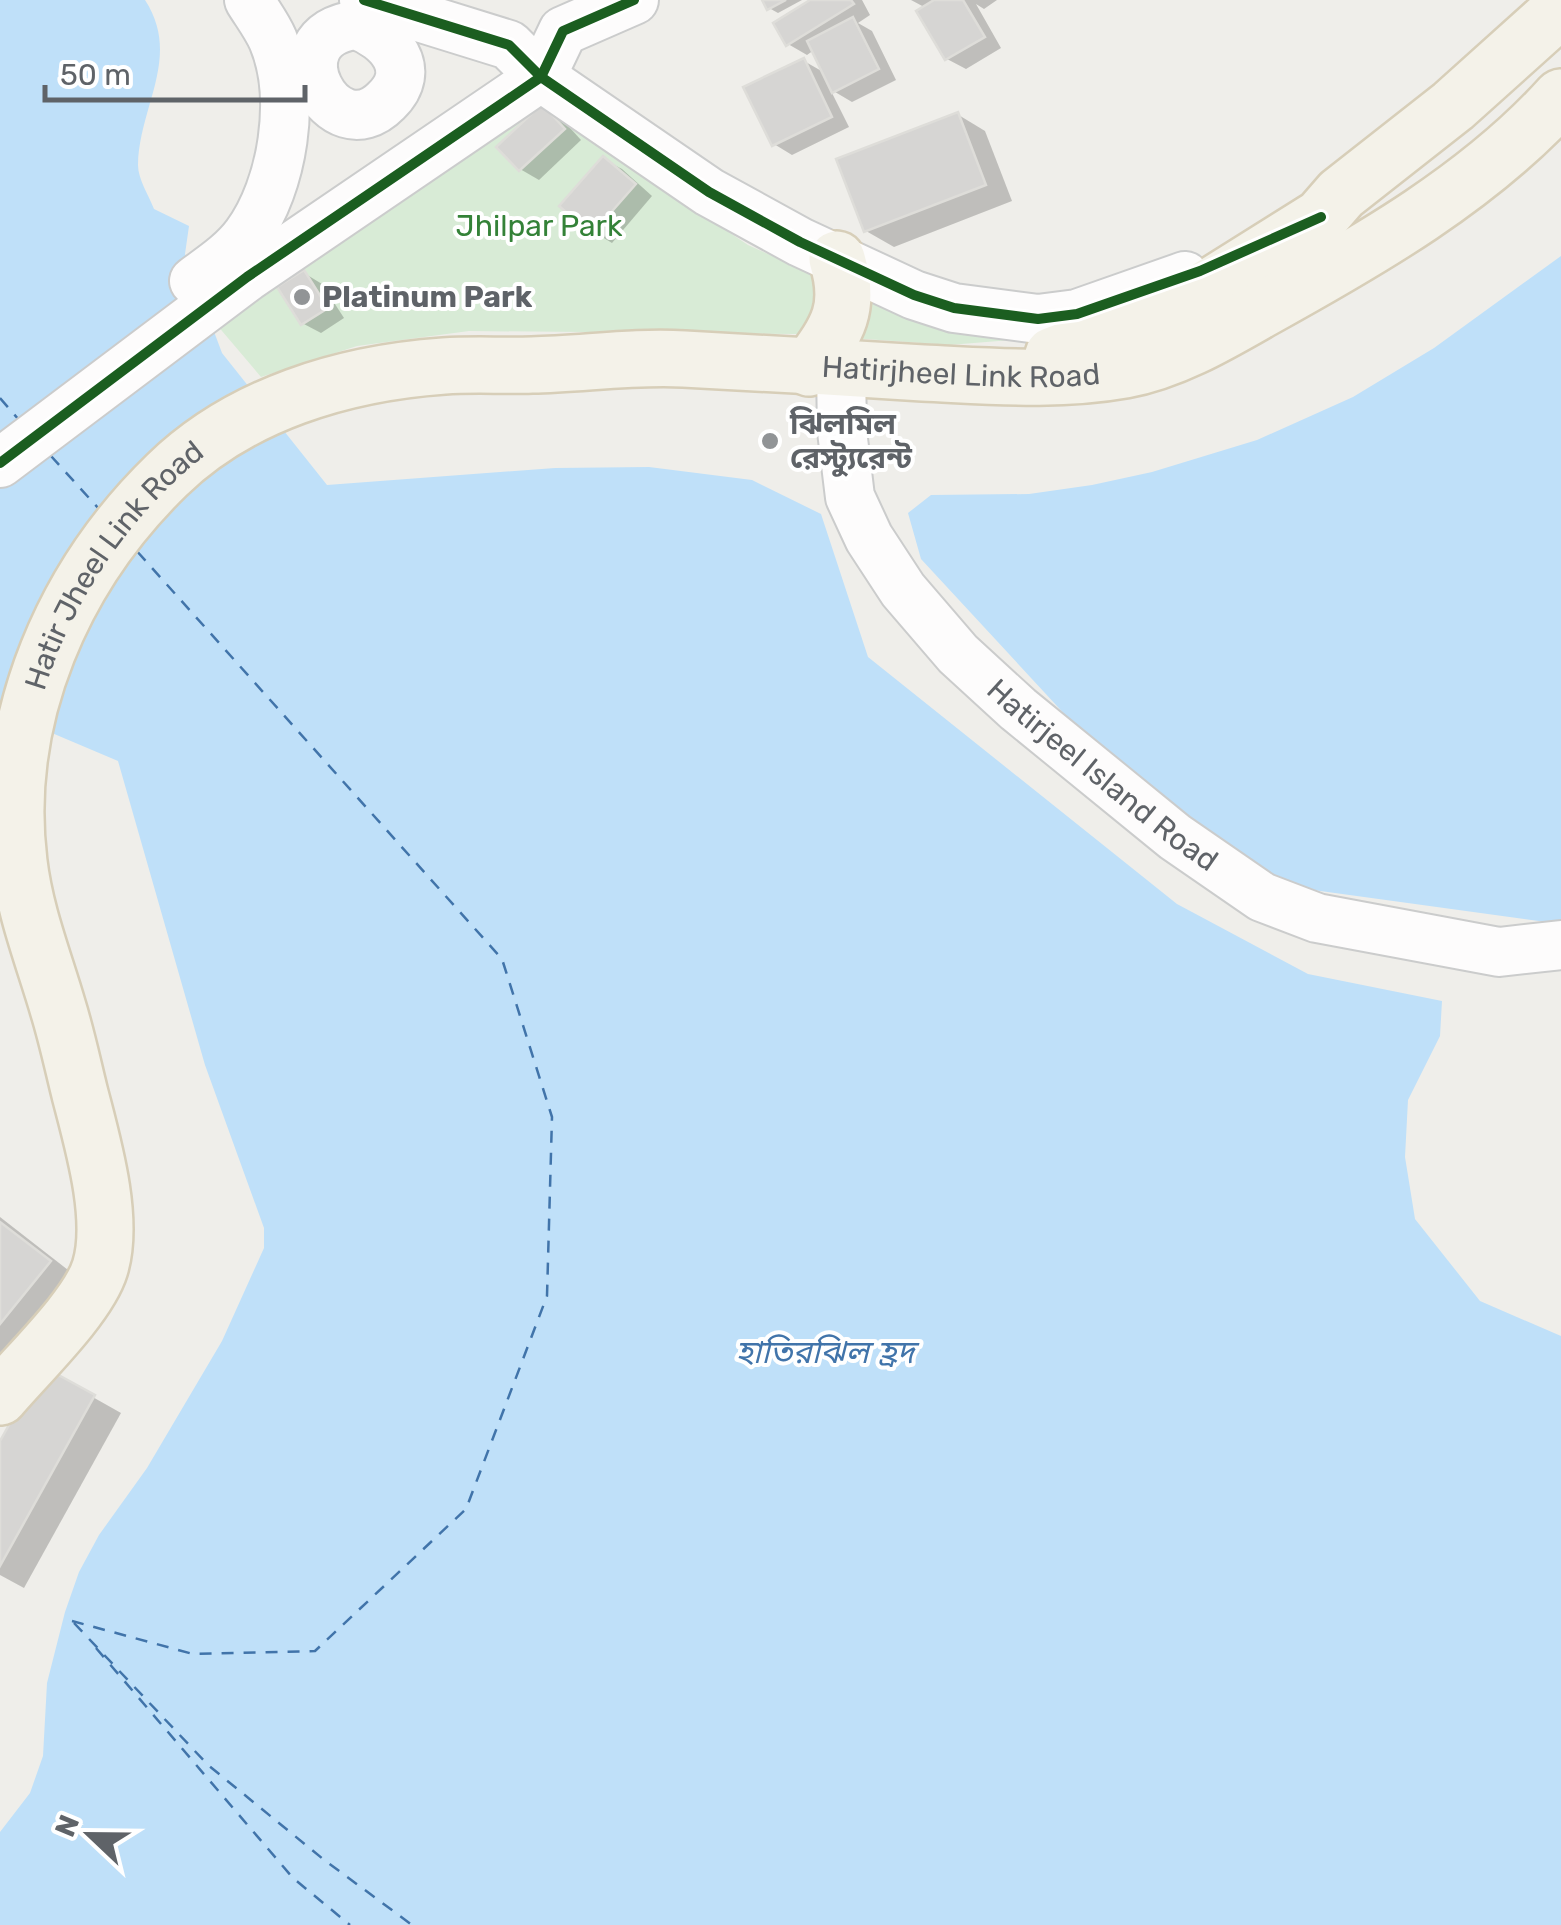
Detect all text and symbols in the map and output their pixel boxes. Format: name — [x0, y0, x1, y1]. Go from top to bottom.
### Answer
scale bar — [45, 40, 305, 102]
text: 50 m — [60, 57, 131, 93]
park label: Jhilpar Park — [456, 208, 623, 244]
place label: Platinum Park — [322, 279, 533, 315]
marker: Platinum Park — [291, 286, 313, 308]
street label: Hatirjheel Link Road — [821, 349, 1102, 395]
place label: ঝিলমিল রেস্ট্যুরেন্ট — [789, 406, 913, 477]
marker: ঝিলমিল রেস্ট্যুরেন্ট — [759, 430, 781, 452]
street label: Hatir Jheel Link Road — [17, 433, 211, 694]
street label: Hatirjeel Island Road — [980, 672, 1225, 879]
water label: হাতিরঝিল হ্রদ — [736, 1333, 920, 1371]
north arrow — [40, 1785, 140, 1885]
text: N — [48, 1810, 86, 1841]

